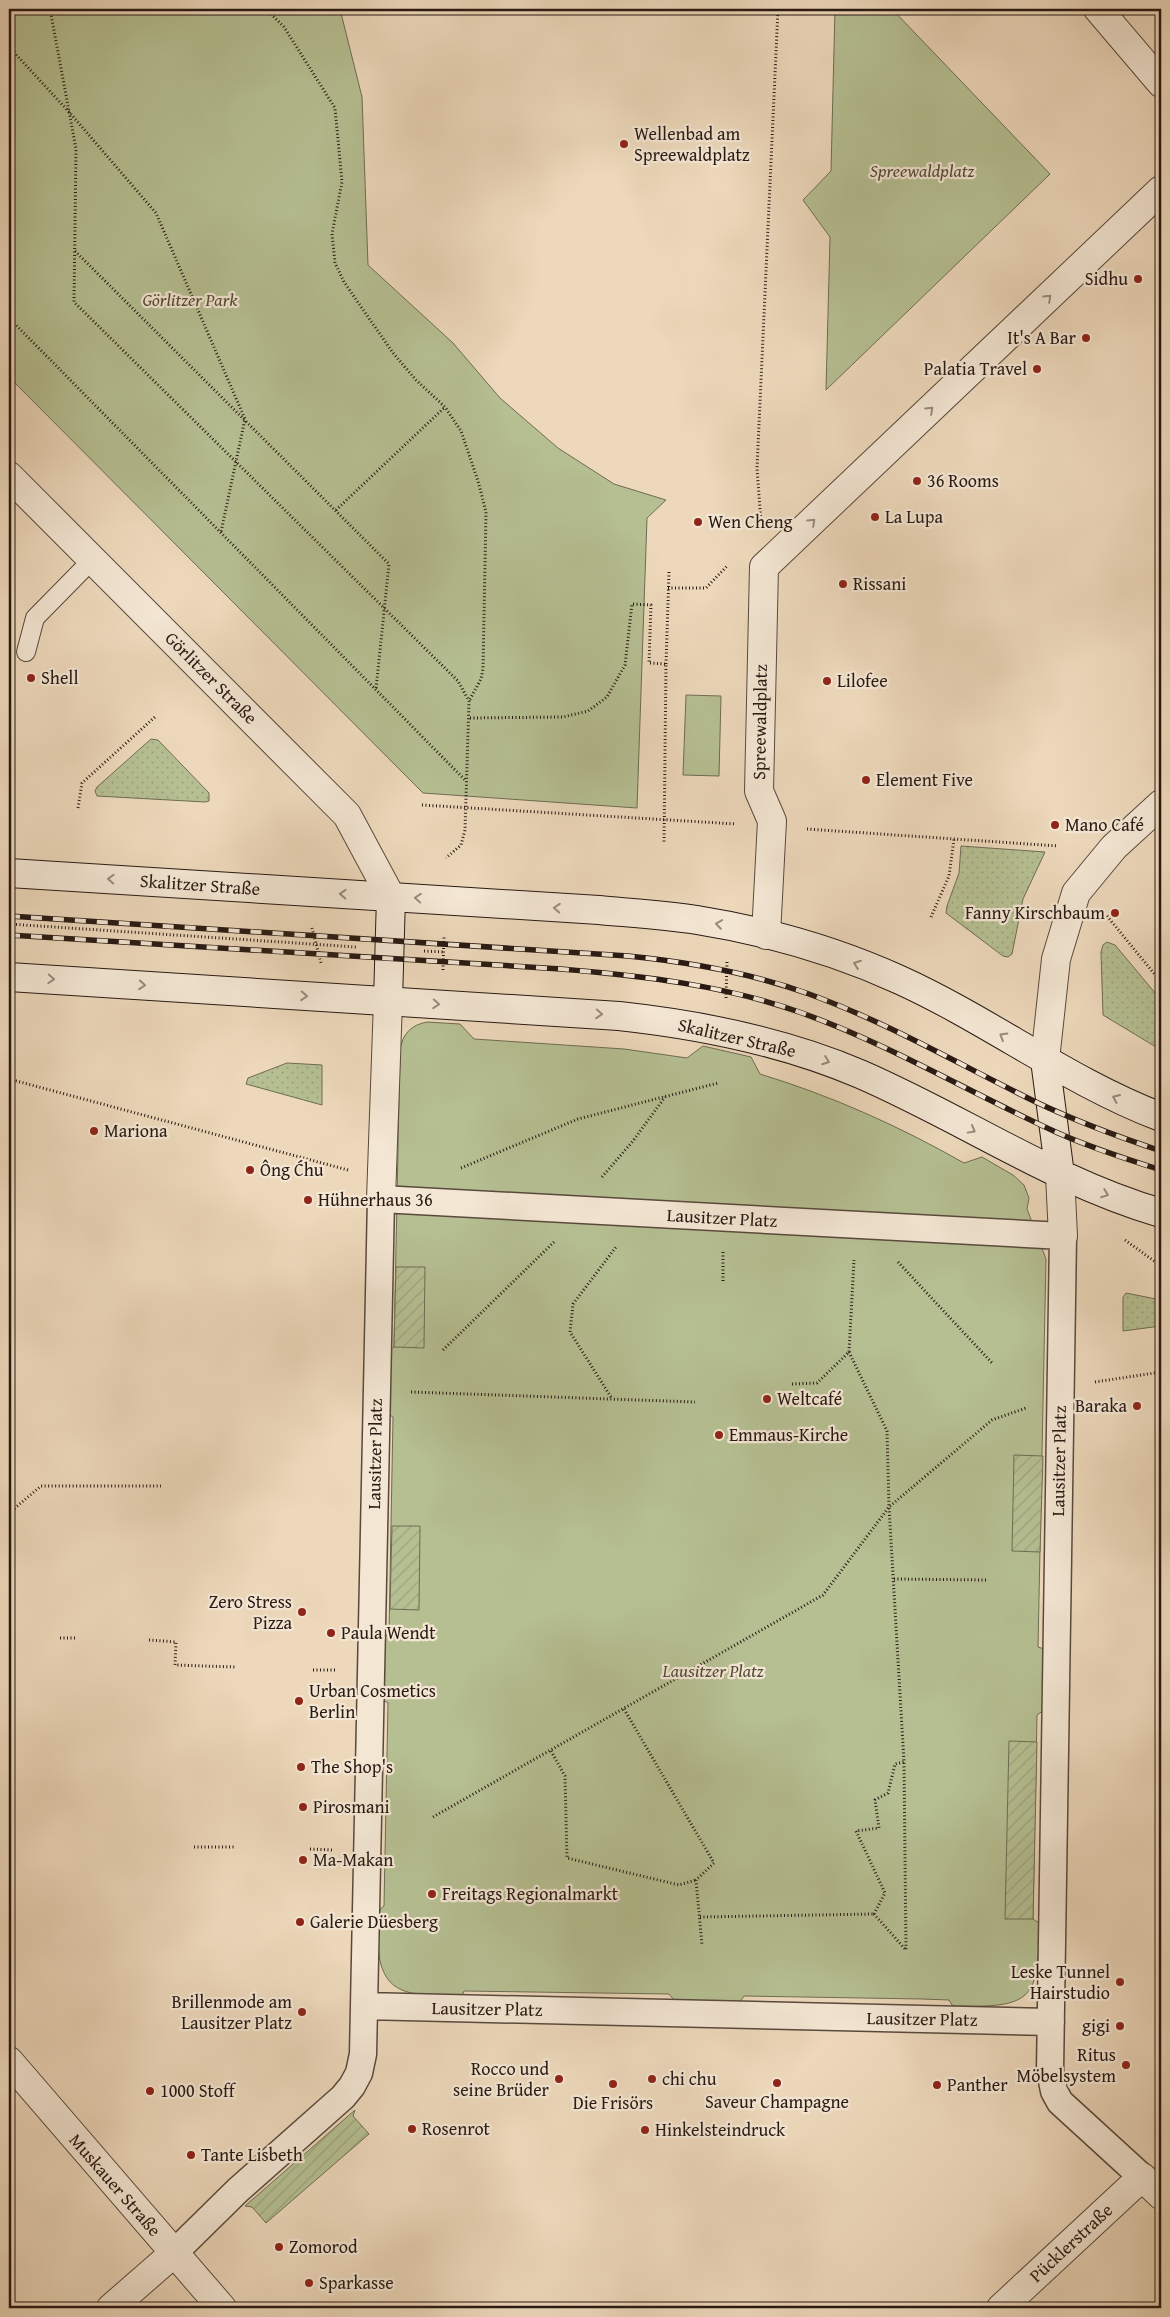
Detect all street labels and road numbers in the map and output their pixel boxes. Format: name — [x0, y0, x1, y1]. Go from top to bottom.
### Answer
street label: Görlitzer Straße — [159, 625, 264, 730]
street label: Spreewaldplatz — [745, 664, 774, 780]
street label: Skalitzer Straße — [139, 867, 261, 902]
street label: Skalitzer Straße — [675, 1011, 799, 1064]
street label: Lausitzer Platz — [666, 1201, 778, 1234]
street label: Lausitzer Platz — [360, 1398, 389, 1510]
street label: Lausitzer Platz — [1044, 1405, 1073, 1517]
street label: Lausitzer Platz — [431, 1994, 543, 2023]
street label: Lausitzer Platz — [866, 2004, 978, 2033]
street label: Muskauer Straße — [63, 2127, 168, 2242]
street label: Pücklerstraße — [1023, 2197, 1118, 2288]

